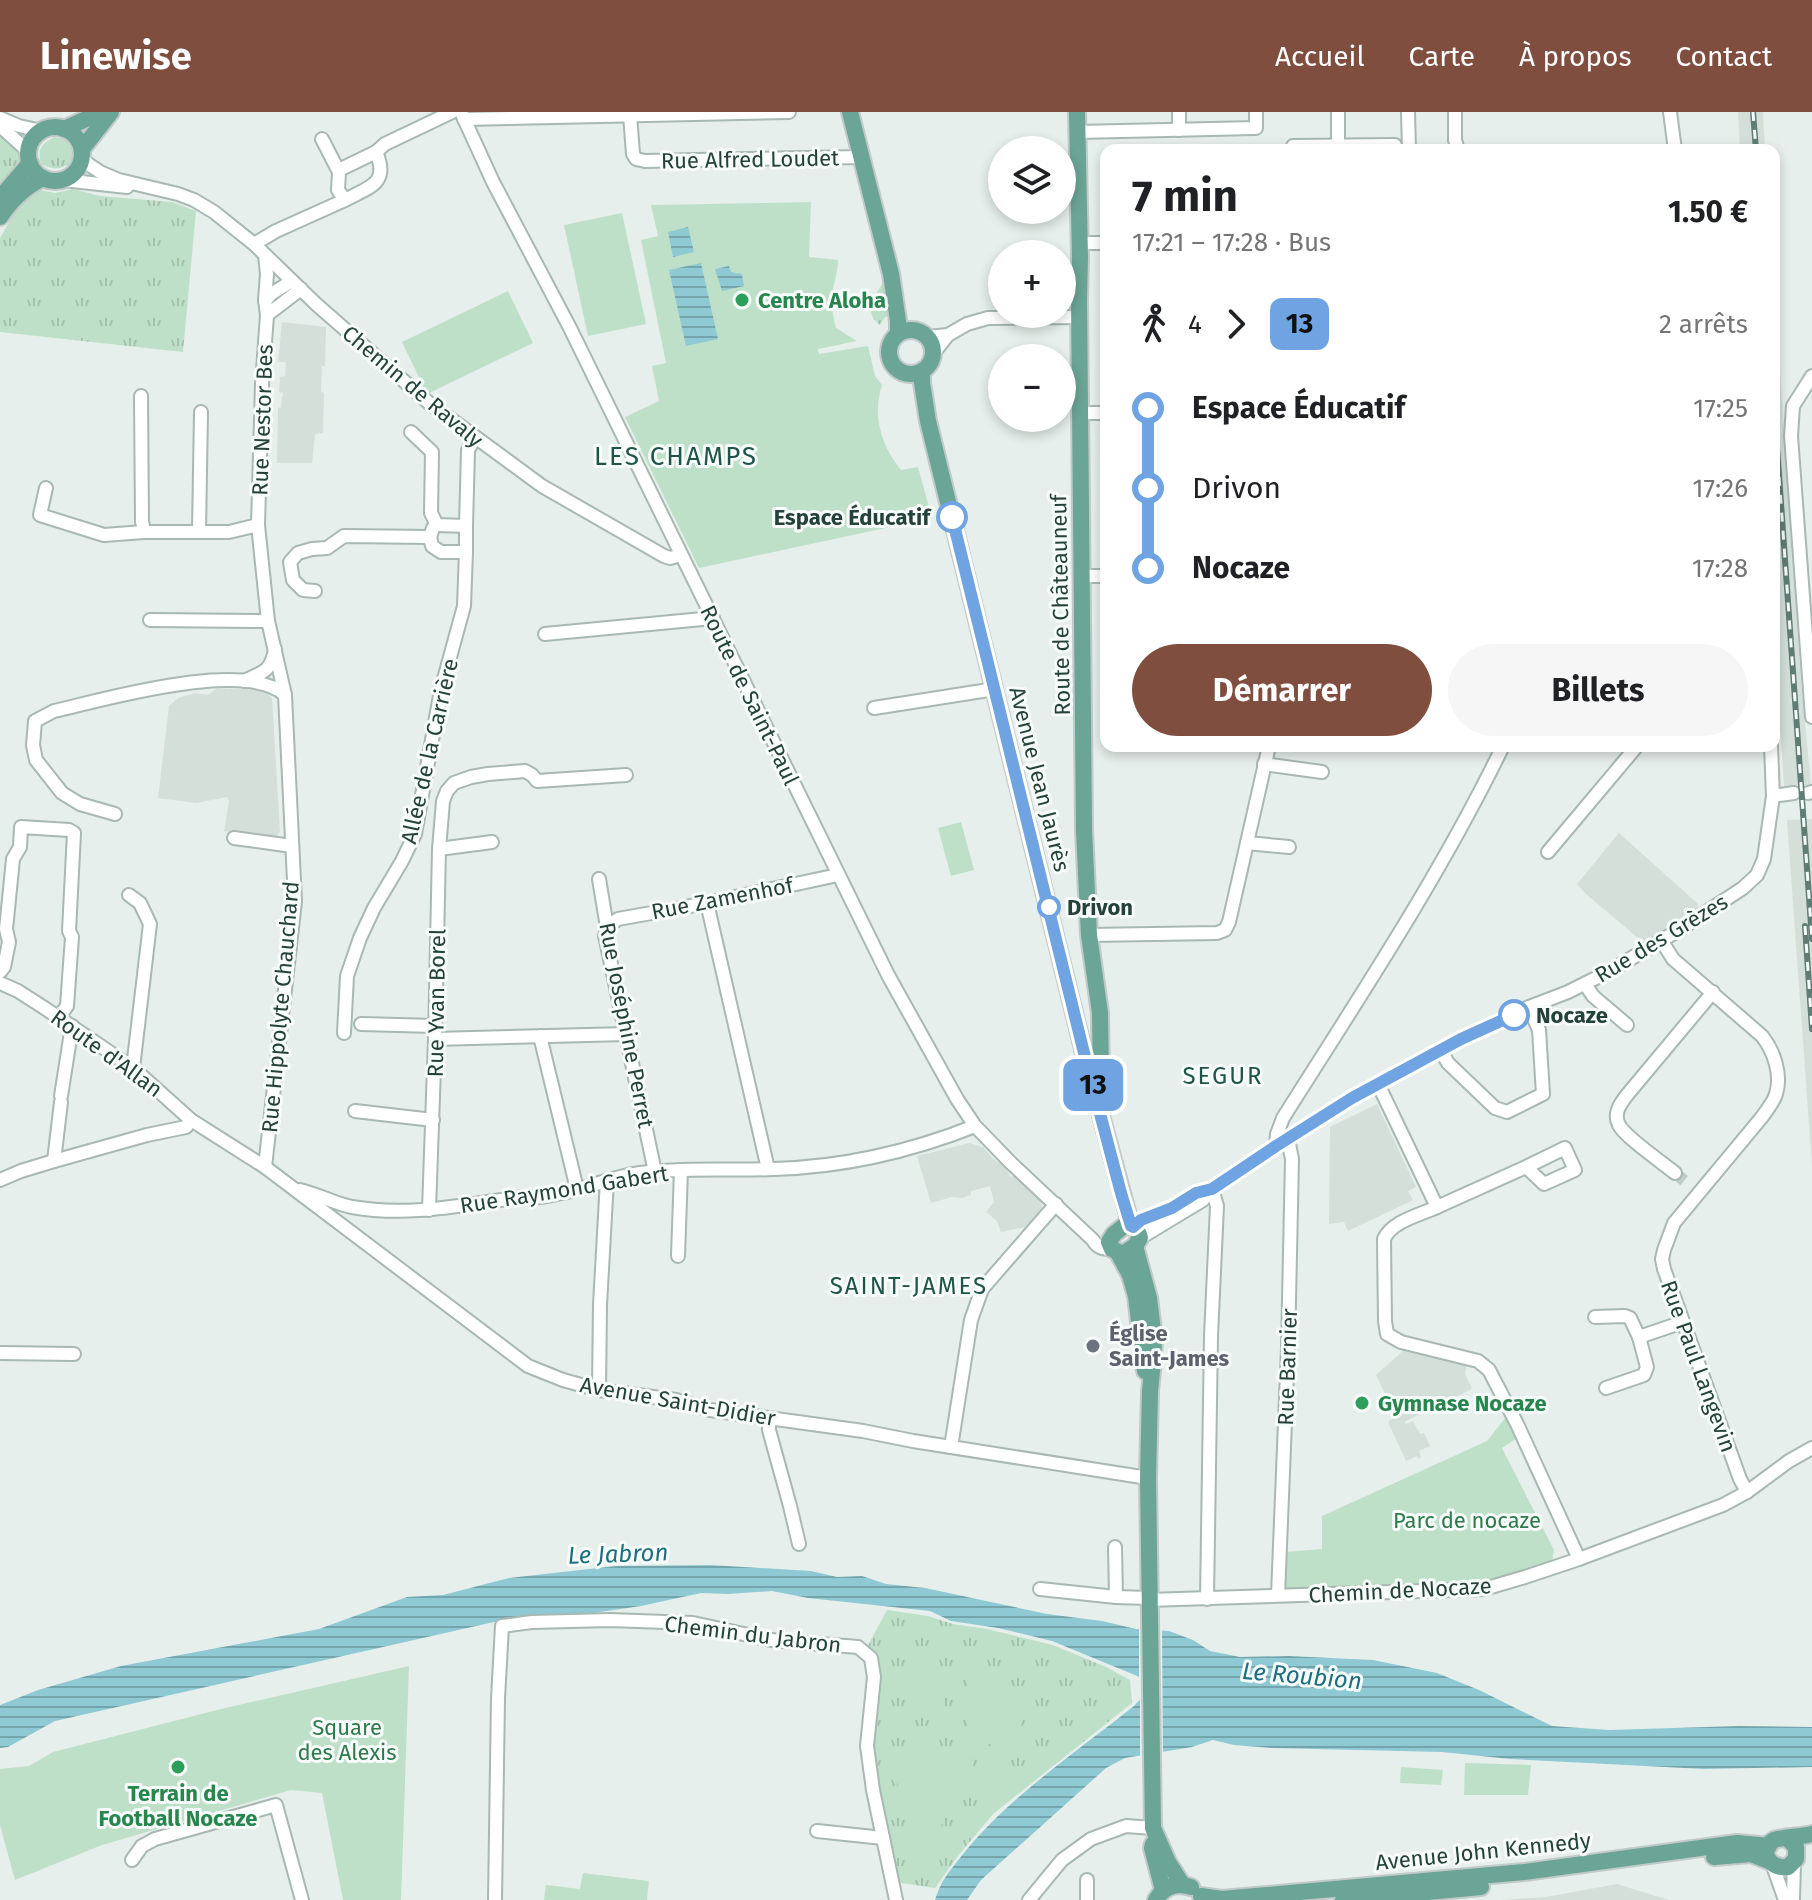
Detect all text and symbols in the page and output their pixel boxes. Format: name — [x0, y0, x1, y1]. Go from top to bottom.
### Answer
text: Linewise — [40, 33, 192, 79]
text: Accueil — [1275, 40, 1365, 73]
text: Carte — [1409, 40, 1475, 73]
text: À propos — [1519, 40, 1631, 73]
text: Contact — [1675, 40, 1772, 73]
map controls — [988, 136, 1076, 432]
button: layers — [988, 136, 1076, 224]
street label: Rue Alfred Loudet — [661, 144, 839, 175]
text: 7 min — [1132, 170, 1238, 223]
text: 1.50 € — [1668, 194, 1748, 230]
text: 17:21 – 17:28 · Bus — [1132, 227, 1331, 258]
button: + — [988, 240, 1076, 328]
place label: Centre Aloha — [758, 287, 886, 314]
marker: Centre Aloha — [733, 291, 751, 309]
icon: walk — [1132, 302, 1176, 346]
icon: forward — [1214, 302, 1258, 346]
text: 13 — [1286, 307, 1313, 340]
text: 4 — [1188, 309, 1202, 340]
text: 2 arrêts — [1659, 309, 1748, 340]
street label: Chemin de Ravaly — [337, 320, 489, 453]
street label: Rue Nestor Bes — [246, 344, 279, 496]
button: − — [988, 344, 1076, 432]
text: Espace Éducatif — [1192, 390, 1405, 426]
text: 17:25 — [1693, 393, 1748, 424]
district label: LES CHAMPS — [594, 441, 758, 472]
text: Drivon — [1192, 470, 1281, 506]
text: 17:26 — [1692, 473, 1748, 504]
street label: Route de Châteauneuf — [1045, 493, 1076, 716]
marker: Espace Éducatif — [937, 502, 967, 532]
place label: Espace Éducatif — [774, 504, 932, 531]
text: Nocaze — [1192, 550, 1290, 586]
text: 17:28 — [1692, 553, 1748, 584]
street label: Route de Saint-Paul — [694, 601, 805, 790]
button: Démarrer — [1132, 644, 1432, 736]
button: Billets — [1448, 644, 1748, 736]
street label: Allée de la Carrière — [395, 656, 464, 846]
street label: Avenue Jean Jaurès — [1003, 684, 1076, 874]
street label: Rue Zamenhof — [649, 871, 797, 925]
street label: Rue Hippolyte Chauchard — [256, 880, 305, 1134]
street label: Rue des Grèzes — [1590, 888, 1733, 989]
place label: Drivon — [1067, 894, 1133, 921]
marker: Drivon — [1038, 896, 1060, 918]
street label: Rue Joséphine Perret — [593, 920, 660, 1130]
street label: Rue Yvan Borel — [422, 928, 451, 1078]
marker: Nocaze — [1499, 1000, 1529, 1030]
place label: Nocaze — [1536, 1002, 1608, 1029]
street label: Route d'Allan — [46, 1004, 168, 1103]
line badge: 13 — [1057, 1059, 1129, 1111]
district label: SEGUR — [1182, 1062, 1264, 1090]
text: 13 — [1079, 1068, 1107, 1101]
street label: Rue Raymond Gabert — [458, 1160, 670, 1219]
district label: SAINT-JAMES — [830, 1272, 988, 1300]
street label: Rue Paul Langevin — [1655, 1276, 1742, 1456]
street label: Rue Barnier — [1272, 1307, 1303, 1426]
place label: Église Saint-James — [1109, 1320, 1230, 1372]
marker: Église Saint-James — [1084, 1337, 1102, 1355]
street label: Avenue Saint-Didier — [578, 1371, 778, 1432]
place label: Gymnase Nocaze — [1378, 1390, 1547, 1417]
marker: Gymnase Nocaze — [1353, 1394, 1371, 1412]
park label: Parc de nocaze — [1393, 1507, 1541, 1534]
water label: Le Jabron — [567, 1538, 669, 1570]
street label: Chemin de Nocaze — [1308, 1572, 1492, 1609]
street label: Chemin du Jabron — [663, 1610, 843, 1659]
water label: Le Roubion — [1241, 1657, 1363, 1695]
park label: Square des Alexis — [297, 1714, 397, 1766]
marker: Terrain de Football Nocaze — [169, 1758, 187, 1776]
place label: Terrain de Football Nocaze — [98, 1780, 258, 1832]
street label: Avenue John Kennedy — [1374, 1827, 1592, 1876]

